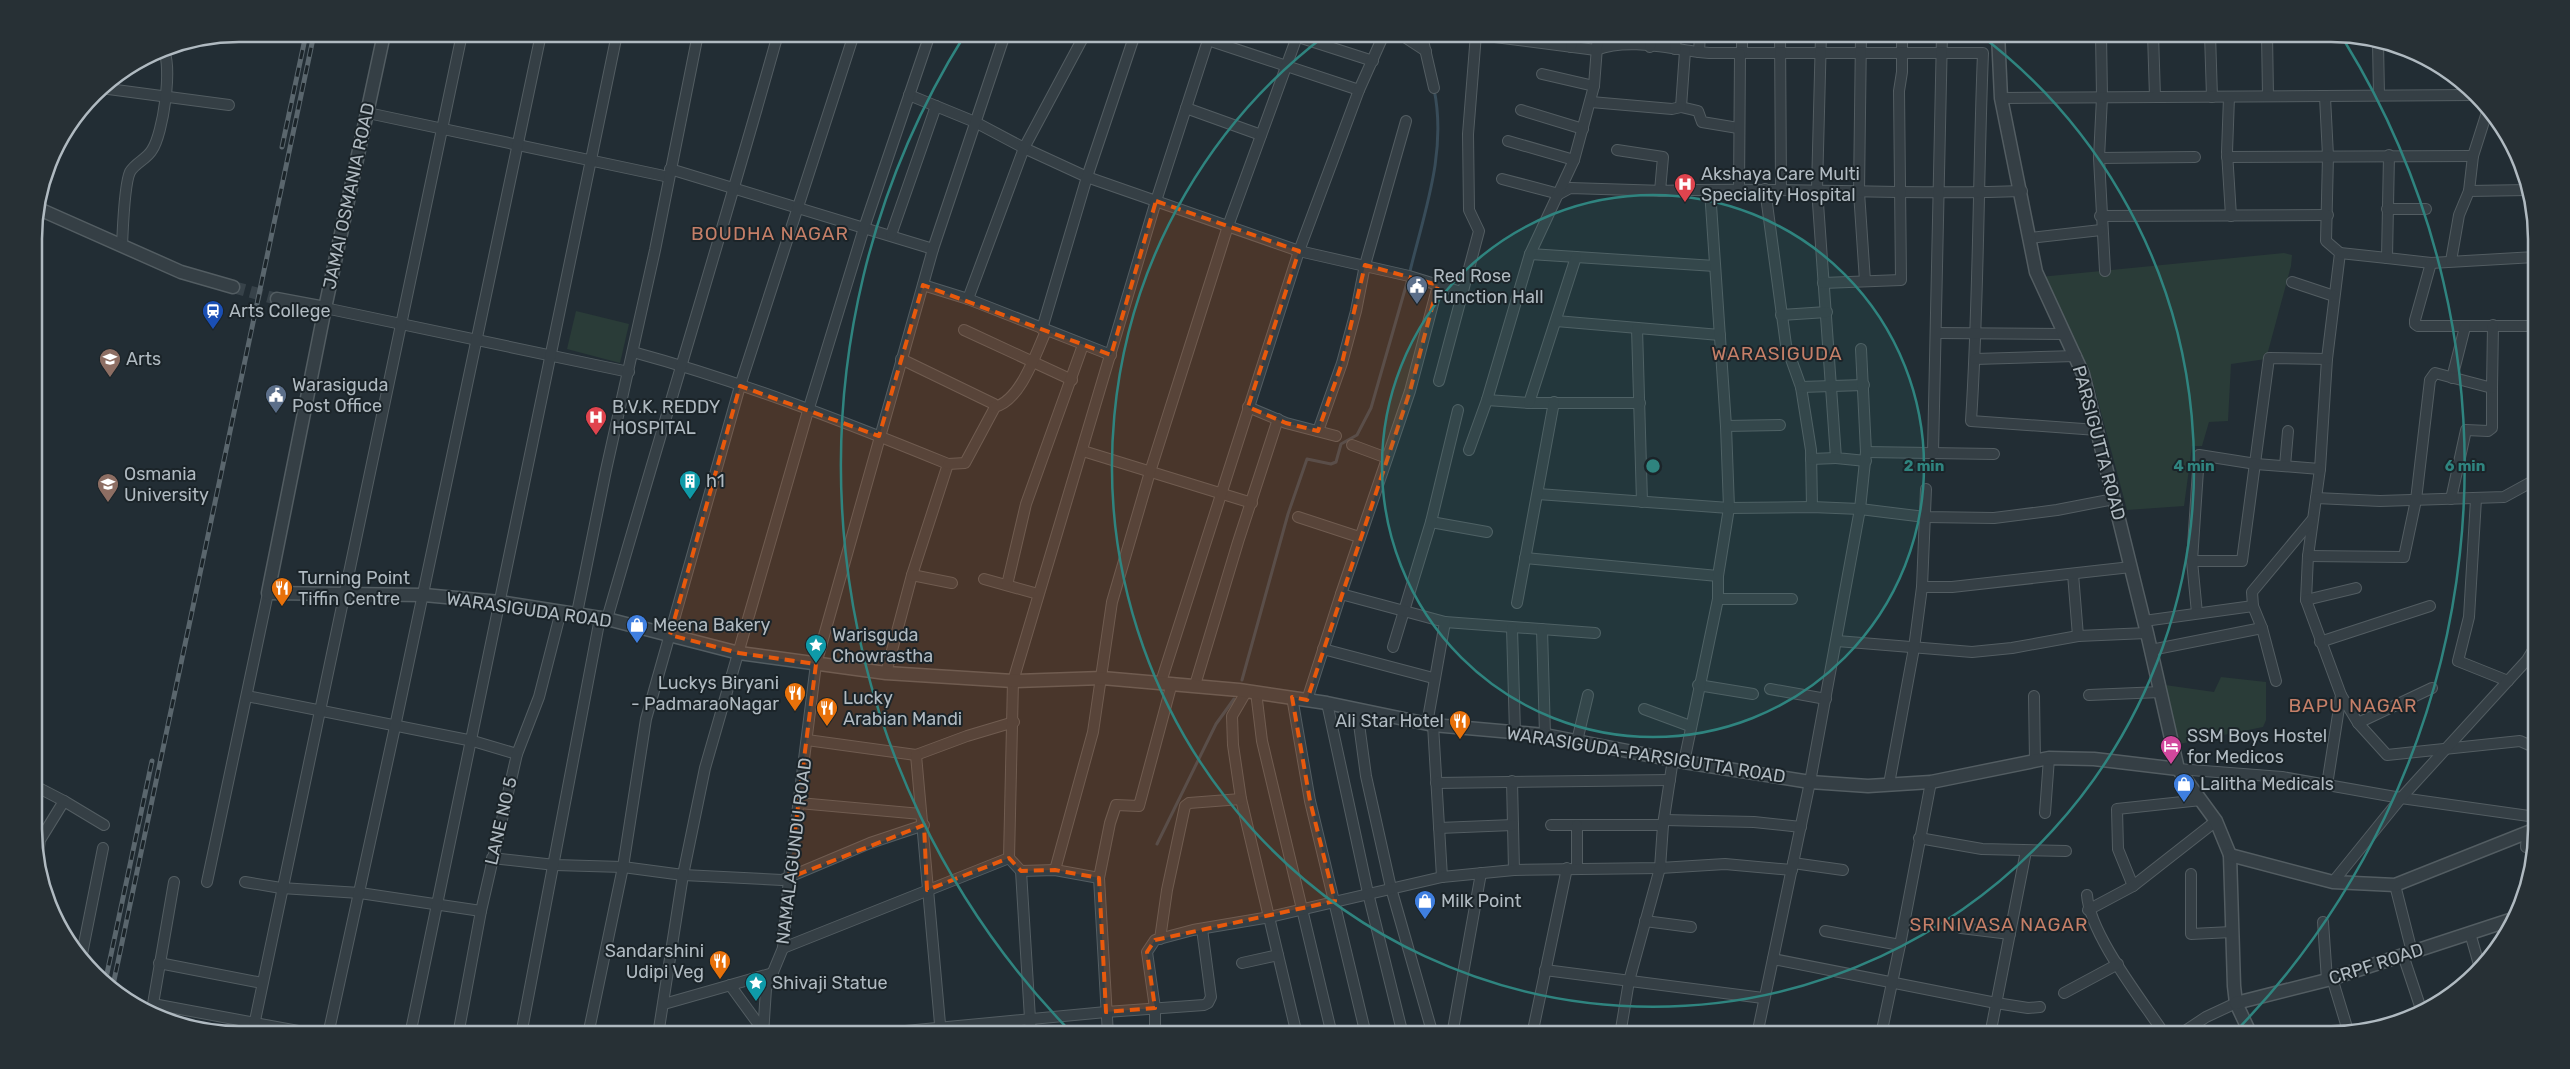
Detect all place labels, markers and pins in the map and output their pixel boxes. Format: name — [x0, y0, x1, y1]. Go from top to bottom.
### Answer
place label: Akshaya Care Multi Speciality Hospital — [1701, 163, 1860, 206]
hospital icon: Akshaya Care Multi Speciality Hospital — [1673, 172, 1697, 203]
place label: Red Rose Function Hall — [1433, 265, 1544, 308]
public building icon: Red Rose Function Hall — [1405, 274, 1429, 305]
station icon: Arts College — [201, 299, 225, 330]
place label: Arts College — [229, 300, 331, 322]
school or university icon: Arts — [98, 347, 122, 378]
place label: Arts — [126, 348, 161, 370]
place label: Warasiguda Post Office — [292, 374, 388, 417]
public building icon: Warasiguda Post Office — [264, 383, 288, 414]
place label: B.V.K. REDDY HOSPITAL — [612, 396, 721, 439]
hospital icon: B.V.K. REDDY HOSPITAL — [584, 405, 608, 436]
centre of rings — [1644, 457, 1662, 475]
place label: Osmania University — [124, 463, 209, 506]
building icon: h1 — [678, 469, 702, 500]
place label: h1 — [706, 470, 725, 492]
school or university icon: Osmania University — [96, 472, 120, 503]
place label: Turning Point Tiffin Centre — [298, 567, 410, 610]
restaurant icon: Turning Point Tiffin Centre — [270, 576, 294, 607]
shop icon: Meena Bakery — [625, 613, 649, 644]
place label: Meena Bakery — [653, 614, 770, 636]
place label: Warisguda Chowrastha — [832, 624, 933, 667]
place icon: Warisguda Chowrastha — [804, 633, 828, 664]
place label: Luckys Biryani - PadmaraoNagar — [631, 672, 779, 715]
restaurant icon: Luckys Biryani - PadmaraoNagar — [783, 681, 807, 712]
place label: Lucky Arabian Mandi — [843, 687, 962, 730]
restaurant icon: Lucky Arabian Mandi — [815, 696, 839, 727]
restaurant icon: Ali Star Hotel — [1448, 709, 1472, 740]
place label: Ali Star Hotel — [1335, 710, 1444, 732]
place label: SSM Boys Hostel for Medicos — [2187, 725, 2327, 768]
hotel icon: SSM Boys Hostel for Medicos — [2159, 734, 2183, 765]
shop icon: Lalitha Medicals — [2172, 772, 2196, 803]
place label: Lalitha Medicals — [2200, 773, 2334, 795]
shop icon: Milk Point — [1413, 889, 1437, 920]
place label: Milk Point — [1441, 890, 1521, 912]
place label: Sandarshini Udipi Veg — [605, 940, 704, 983]
restaurant icon: Sandarshini Udipi Veg — [708, 949, 732, 980]
place icon: Shivaji Statue — [744, 971, 768, 1002]
place label: Shivaji Statue — [772, 972, 888, 994]

